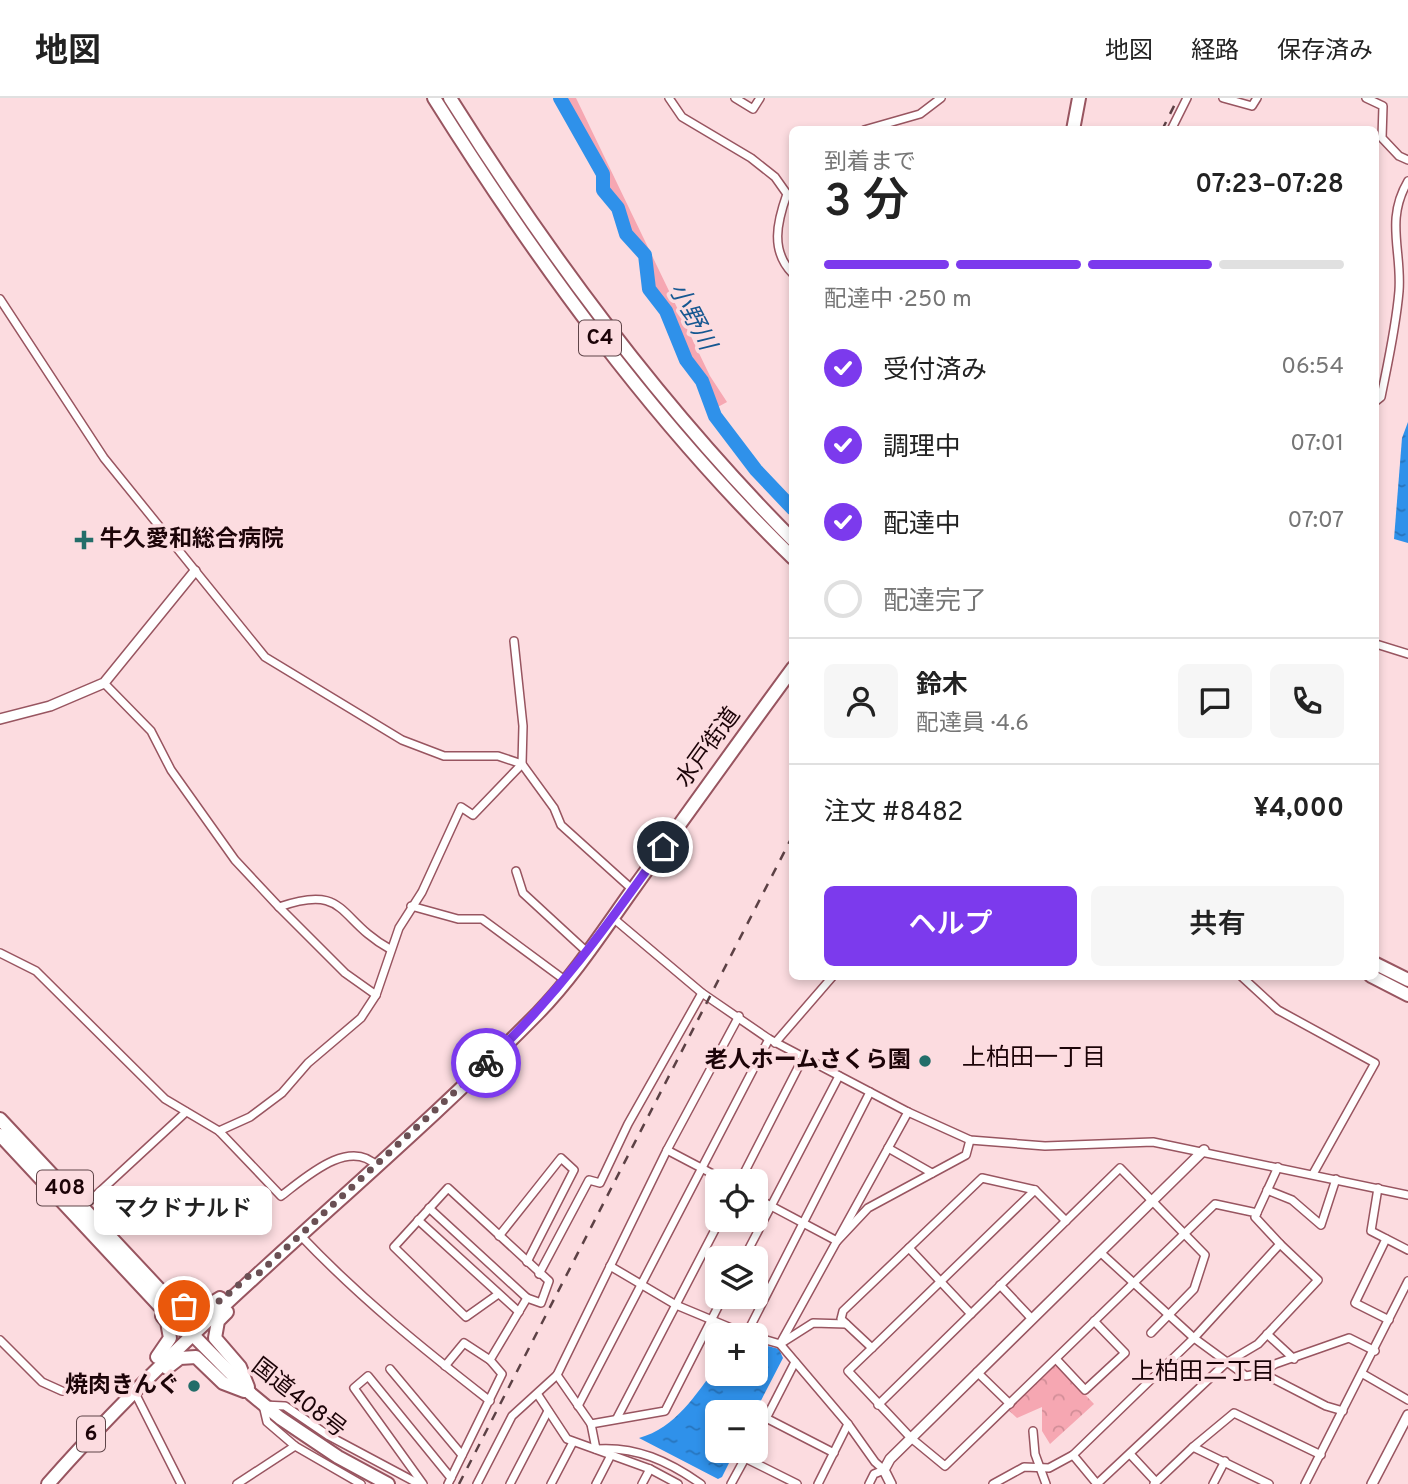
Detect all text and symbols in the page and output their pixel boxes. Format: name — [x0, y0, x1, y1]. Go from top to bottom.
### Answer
text: 地図 — [35, 32, 101, 74]
text: 地図 — [1105, 37, 1153, 67]
text: 経路 — [1191, 37, 1239, 67]
text: 保存済み — [1277, 37, 1373, 67]
text: 到着まで — [824, 149, 916, 178]
text: 07:23–07:28 — [1195, 169, 1344, 202]
text: 3 分 — [824, 174, 909, 233]
water label: 小野川 — [661, 278, 723, 358]
text: 配達中 · 250 m — [824, 286, 972, 315]
road number: C4 — [579, 320, 621, 356]
icon: check — [824, 349, 862, 387]
text: 06:54 — [1281, 353, 1344, 382]
text: 受付済み — [883, 355, 987, 388]
icon: check — [824, 426, 862, 464]
text: 07:01 — [1290, 430, 1344, 459]
text: 調理中 — [883, 432, 961, 465]
icon: check — [824, 503, 862, 541]
text: 07:07 — [1288, 507, 1344, 536]
text: 配達中 — [883, 509, 961, 542]
place label: 牛久愛和総合病院 — [100, 526, 284, 555]
marker: 牛久愛和総合病院 — [74, 530, 94, 550]
text: 配達完了 — [883, 586, 987, 619]
button: person — [824, 664, 898, 738]
button: chat — [1178, 664, 1252, 738]
button: phone — [1270, 664, 1344, 738]
text: 鈴木 — [916, 670, 968, 703]
street label: 水戸街道 — [670, 702, 748, 794]
text: 配達員 · 4.6 — [916, 710, 1029, 739]
text: ¥4,000 — [1254, 793, 1344, 826]
text: 注文 #8482 — [824, 797, 963, 830]
pin — [633, 817, 693, 877]
icon: home — [644, 828, 682, 866]
button: ヘルプ — [824, 886, 1077, 966]
button: 共有 — [1091, 886, 1344, 966]
courier — [451, 1028, 521, 1098]
icon: bike — [467, 1044, 505, 1082]
district label: 上柏田一丁目 — [962, 1044, 1106, 1074]
place label: 老人ホームさくら園 — [705, 1047, 911, 1076]
marker: 老人ホームさくら園 — [917, 1053, 933, 1069]
map controls — [705, 1169, 768, 1463]
button: locate — [705, 1169, 768, 1232]
road number: 408 — [37, 1170, 93, 1206]
callout: マクドナルド — [95, 1187, 273, 1236]
text: マクドナルド — [114, 1196, 252, 1225]
button: layers — [705, 1246, 768, 1309]
pin — [154, 1276, 214, 1336]
icon: bag — [165, 1287, 203, 1325]
button: + — [705, 1323, 768, 1386]
street label: 国道408号 — [245, 1353, 351, 1445]
district label: 上柏田二丁目 — [1131, 1358, 1275, 1388]
place label: 焼肉きんぐ — [65, 1372, 180, 1401]
marker: 焼肉きんぐ — [186, 1378, 202, 1394]
button: − — [705, 1400, 768, 1463]
road number: 6 — [77, 1416, 105, 1452]

